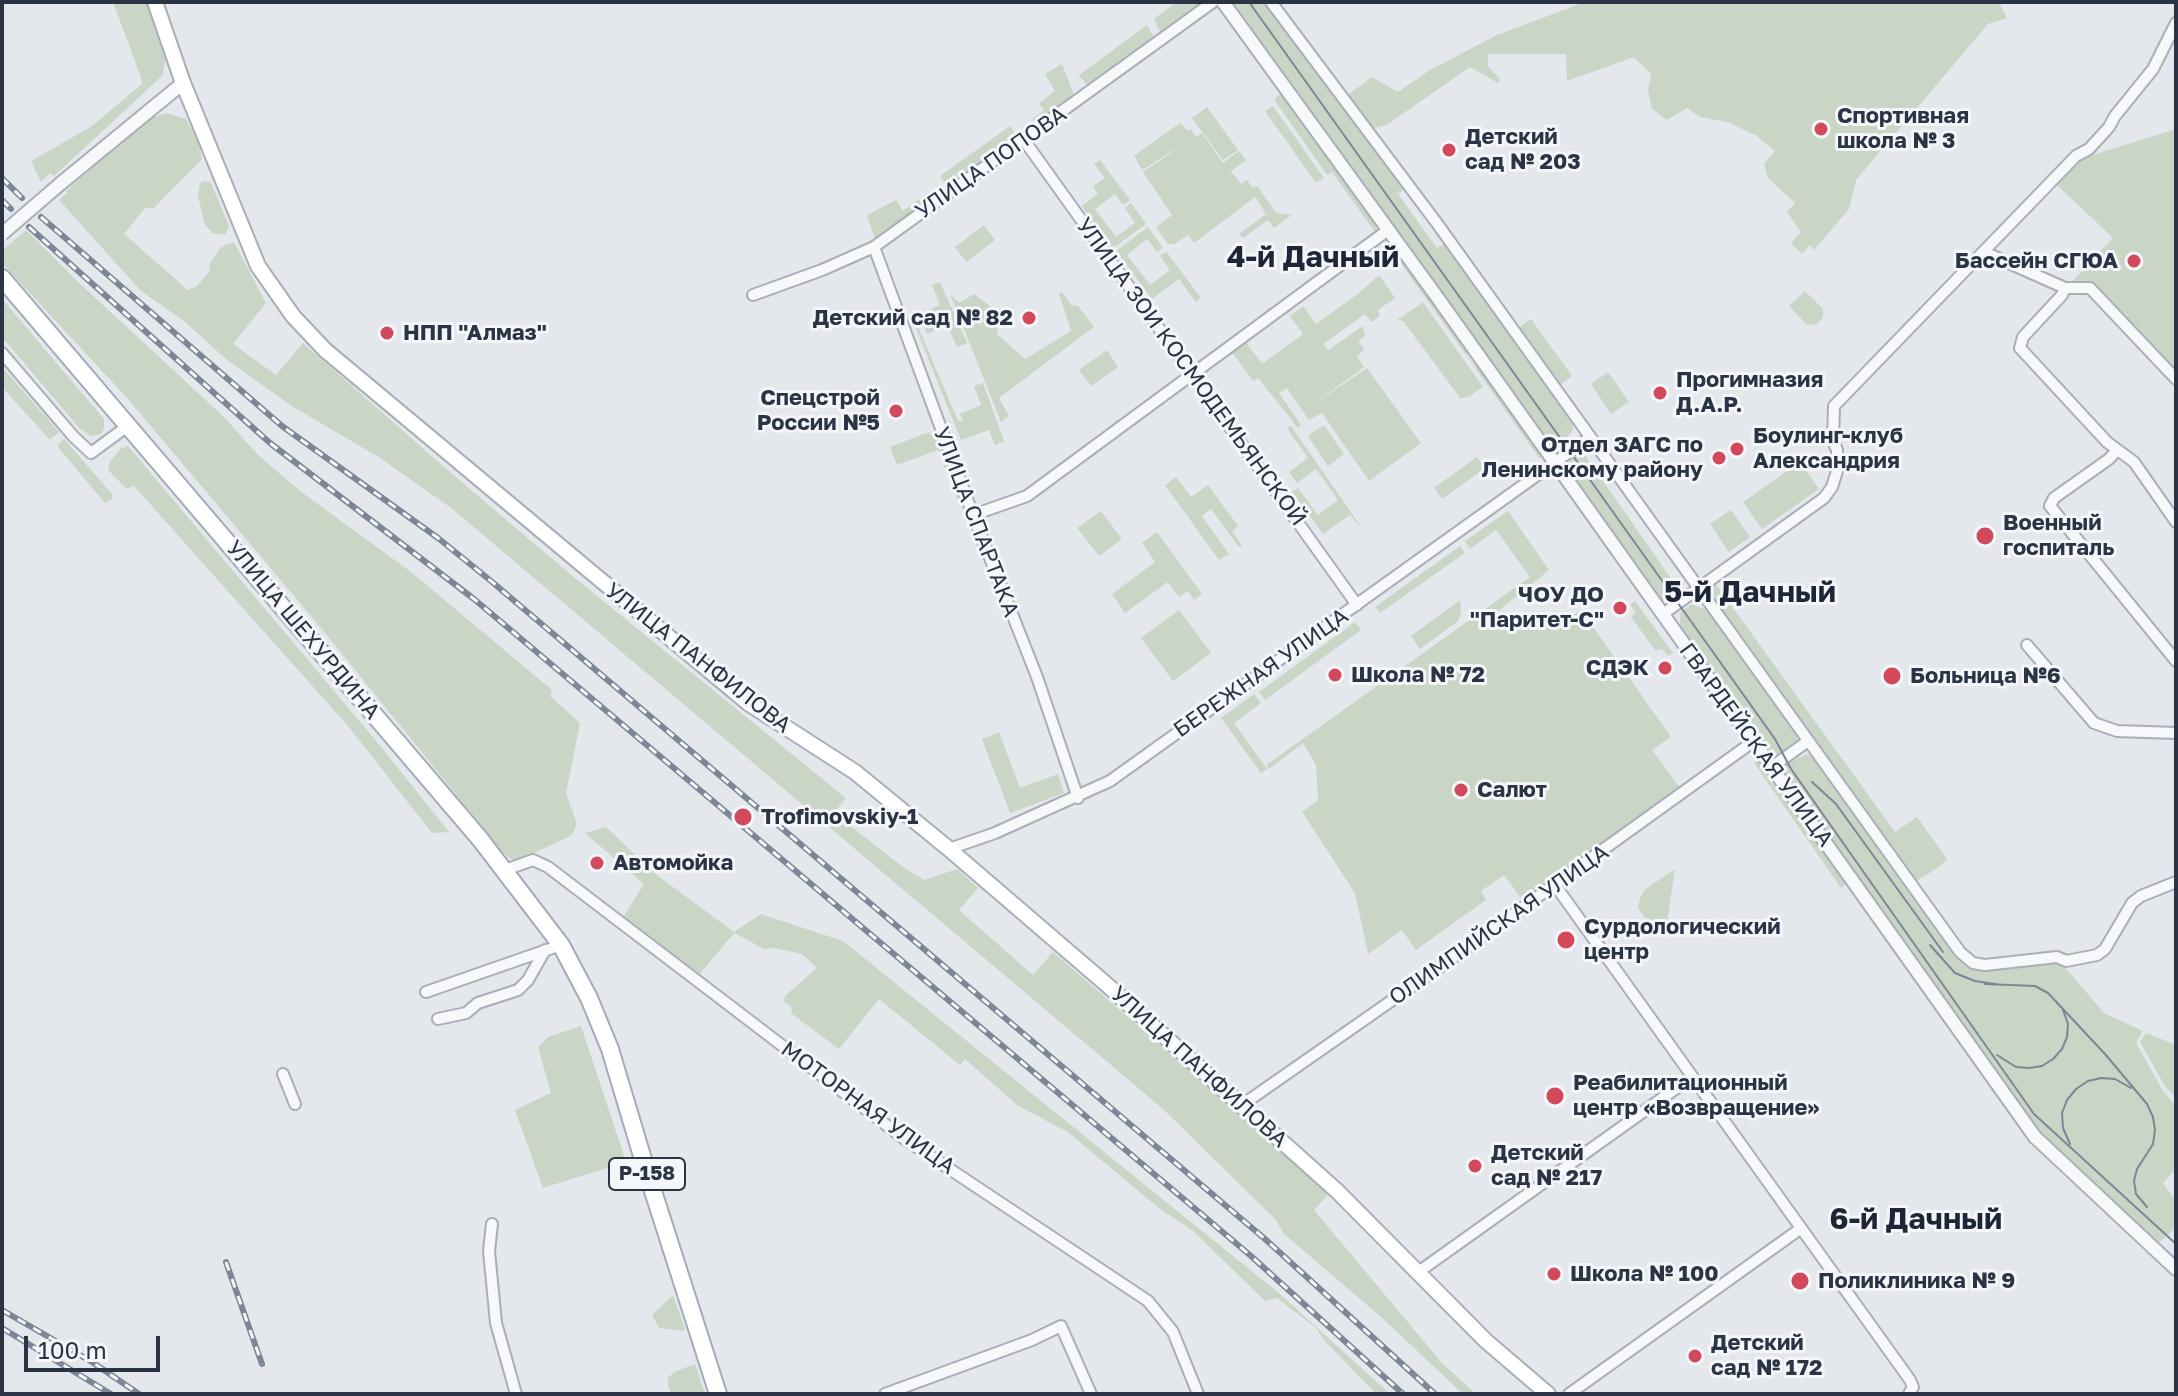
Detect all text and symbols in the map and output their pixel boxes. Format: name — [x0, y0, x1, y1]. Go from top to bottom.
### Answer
street label: УЛИЦА ПОПОВА — [910, 101, 1072, 225]
place label: Спортивная школа № 3 — [1837, 103, 1969, 154]
marker: Спортивная школа № 3 — [1812, 120, 1830, 138]
place label: Детский сад № 203 — [1465, 124, 1581, 176]
marker: Детский сад № 203 — [1440, 141, 1458, 159]
street label: УЛИЦА ЗОИ КОСМОДЕМЬЯНСКОЙ — [1070, 213, 1312, 531]
district label: 4-й Дачный — [1227, 239, 1399, 275]
place label: Бассейн СГЮА — [1955, 248, 2118, 274]
marker: Бассейн СГЮА — [2125, 252, 2143, 270]
place label: Детский сад № 82 — [813, 305, 1013, 331]
marker: Детский сад № 82 — [1020, 309, 1038, 327]
place label: НПП "Алмаз" — [403, 320, 547, 346]
marker: НПП "Алмаз" — [378, 324, 396, 342]
place label: Прогимназия Д.А.Р. — [1676, 367, 1823, 418]
marker: Прогимназия Д.А.Р. — [1651, 384, 1669, 402]
place label: Спецстрой России №5 — [757, 385, 880, 436]
marker: Спецстрой России №5 — [887, 402, 905, 420]
street label: УЛИЦА СПАРТАКА — [928, 423, 1024, 621]
place label: Боулинг-клуб Александрия — [1753, 423, 1903, 474]
place label: Отдел ЗАГС по Ленинскому району — [1481, 432, 1703, 484]
marker: Боулинг-клуб Александрия — [1728, 440, 1746, 458]
marker: Отдел ЗАГС по Ленинскому району — [1710, 449, 1728, 467]
place label: Военный госпиталь — [2003, 510, 2114, 562]
marker: Военный госпиталь — [1974, 525, 1996, 547]
street label: УЛИЦА ШЕХУРДИНА — [221, 535, 385, 725]
district label: 5-й Дачный — [1664, 574, 1836, 610]
street label: УЛИЦА ПАНФИЛОВА — [600, 577, 796, 739]
place label: ЧОУ ДО "Паритет-С" — [1470, 582, 1604, 634]
marker: ЧОУ ДО "Паритет-С" — [1611, 599, 1629, 617]
street label: БЕРЕЖНАЯ УЛИЦА — [1169, 603, 1353, 743]
street label: ГВАРДЕЙСКАЯ УЛИЦА — [1673, 638, 1839, 852]
place label: СДЭК — [1586, 655, 1649, 681]
marker: СДЭК — [1656, 659, 1674, 677]
place label: Школа № 72 — [1351, 662, 1485, 688]
place label: Больница №6 — [1910, 663, 2061, 689]
marker: Больница №6 — [1881, 665, 1903, 687]
marker: Школа № 72 — [1326, 666, 1344, 684]
place label: Салют — [1477, 777, 1547, 803]
marker: Салют — [1452, 781, 1470, 799]
place label: Trofimovskiy-1 — [761, 804, 918, 830]
marker: Trofimovskiy-1 — [732, 806, 754, 828]
street label: ОЛИМПИЙСКАЯ УЛИЦА — [1384, 839, 1614, 1011]
place label: Автомойка — [613, 850, 733, 876]
marker: Автомойка — [588, 854, 606, 872]
place label: Сурдологический центр — [1584, 914, 1781, 966]
marker: Сурдологический центр — [1555, 929, 1577, 951]
street label: УЛИЦА ПАНФИЛОВА — [1105, 981, 1293, 1153]
street label: МОТОРНАЯ УЛИЦА — [776, 1036, 960, 1180]
place label: Реабилитационный центр «Возвращение» — [1573, 1070, 1819, 1122]
marker: Реабилитационный центр «Возвращение» — [1544, 1085, 1566, 1107]
place label: Детский сад № 217 — [1491, 1140, 1602, 1192]
marker: Детский сад № 217 — [1466, 1157, 1484, 1175]
road number: Р-158 — [609, 1158, 685, 1190]
district label: 6-й Дачный — [1830, 1201, 2002, 1237]
place label: Школа № 100 — [1570, 1261, 1719, 1287]
marker: Школа № 100 — [1545, 1265, 1563, 1283]
place label: Поликлиника № 9 — [1818, 1268, 2015, 1294]
marker: Поликлиника № 9 — [1789, 1270, 1811, 1292]
scale bar — [28, 1320, 164, 1370]
place label: Детский сад № 172 — [1711, 1330, 1822, 1382]
text: 100 m — [38, 1335, 107, 1364]
marker: Детский сад № 172 — [1686, 1347, 1704, 1365]

